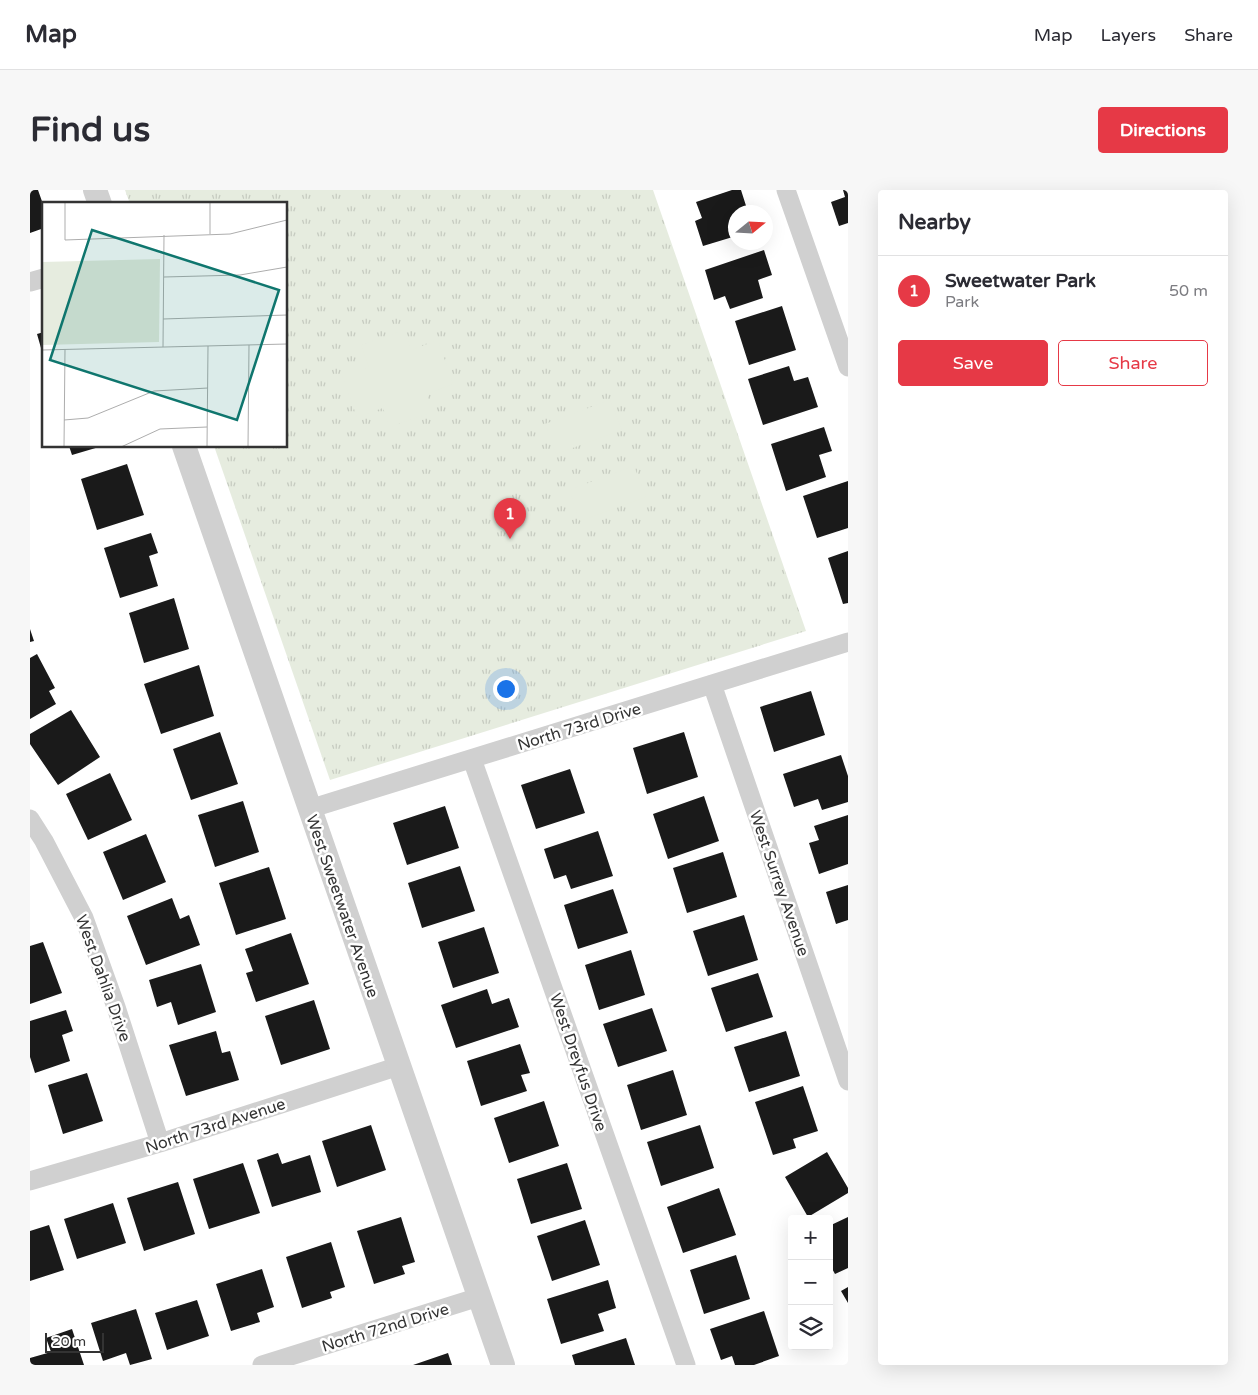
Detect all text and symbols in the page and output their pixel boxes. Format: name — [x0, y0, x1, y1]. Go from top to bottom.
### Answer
text: Map — [25, 20, 77, 49]
text: Map — [1034, 24, 1073, 46]
text: Layers — [1101, 24, 1156, 46]
text: Share — [1184, 24, 1233, 46]
button: Directions — [1098, 107, 1228, 153]
text: Find us — [30, 109, 150, 151]
inset map — [42, 202, 288, 448]
north arrow — [728, 205, 773, 250]
text: Nearby — [898, 210, 971, 235]
text: Sweetwater Park — [945, 270, 1096, 292]
text: 1 — [909, 281, 919, 301]
text: 50 m — [1169, 281, 1208, 301]
text: Park — [945, 292, 979, 312]
button: Save — [898, 340, 1048, 386]
button: Share — [1058, 340, 1208, 386]
pin: 1 — [494, 498, 526, 539]
your location — [493, 676, 519, 702]
street label: North 73rd Drive — [515, 699, 643, 755]
street label: West Surrey Avenue — [745, 808, 813, 959]
street label: West Sweetwater Avenue — [301, 812, 383, 1001]
street label: West Dahlia Drive — [71, 912, 135, 1045]
street label: West Dreyfus Drive — [545, 991, 611, 1134]
street label: North 73rd Avenue — [143, 1094, 288, 1158]
map controls — [788, 1215, 833, 1350]
button: + — [788, 1215, 833, 1260]
button: − — [788, 1260, 833, 1305]
street label: North 72nd Drive — [319, 1299, 451, 1357]
button: layers — [788, 1305, 833, 1350]
scale bar — [45, 1330, 104, 1353]
text: 20 m — [52, 1333, 86, 1350]

